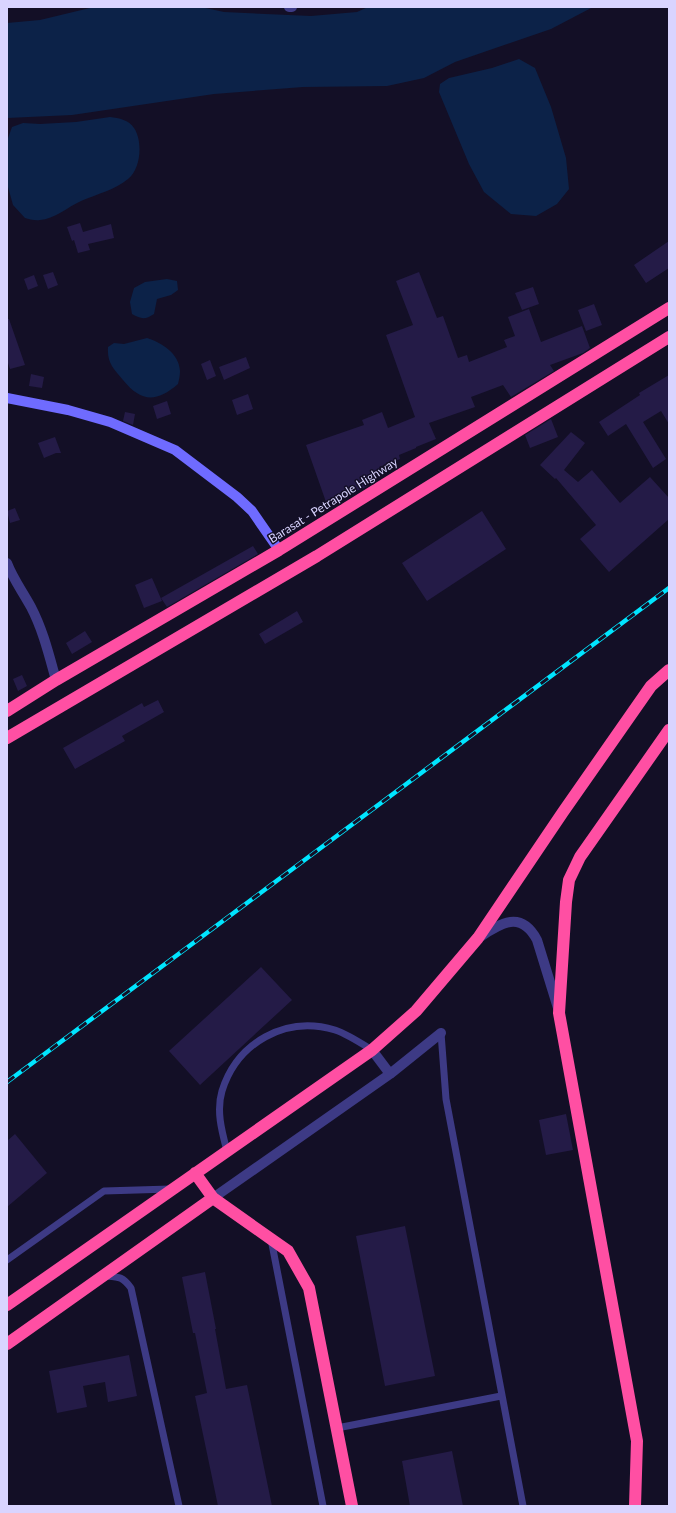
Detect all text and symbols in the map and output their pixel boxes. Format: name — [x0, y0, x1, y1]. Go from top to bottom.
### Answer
street label: Barasat - Petrapole Highway — [266, 454, 401, 546]

